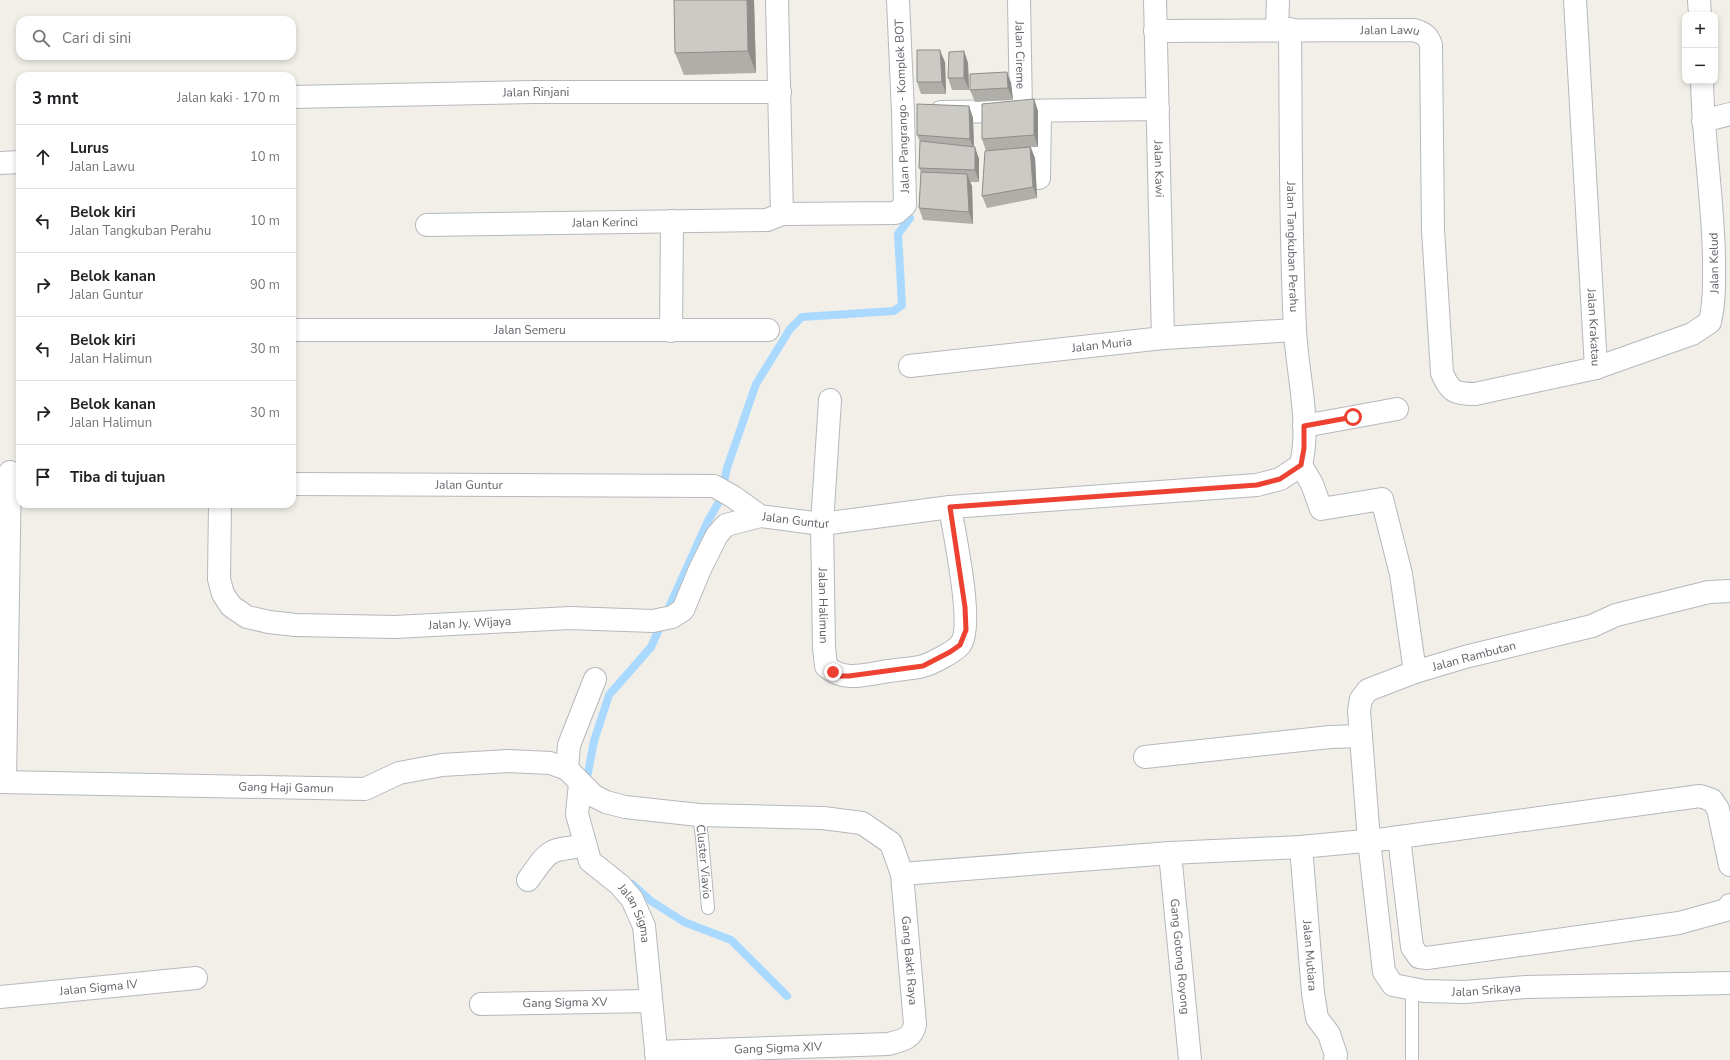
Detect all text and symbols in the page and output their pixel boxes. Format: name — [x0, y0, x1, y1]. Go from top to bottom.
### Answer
map controls — [1682, 12, 1718, 84]
button: + — [1682, 12, 1718, 48]
search box — [16, 16, 296, 60]
street label: Jalan Pangrango - Komplek BOT — [891, 18, 913, 194]
street label: Jalan Cireme — [1011, 20, 1029, 89]
street label: Jalan Lawu — [1359, 22, 1422, 40]
icon: search — [30, 27, 52, 49]
text: Cari di sini — [62, 28, 131, 48]
button: − — [1682, 48, 1718, 84]
street label: Jalan Rinjani — [501, 84, 569, 101]
text: 3 mnt — [32, 87, 78, 110]
text: Jalan kaki · 170 m — [177, 89, 280, 107]
text: Lurus — [70, 138, 109, 158]
street label: Jalan Kawi — [1150, 139, 1168, 198]
icon: ahead — [32, 146, 54, 168]
text: 10 m — [250, 148, 280, 166]
text: Jalan Lawu — [70, 158, 135, 176]
street label: Jalan Tangkuban Perahu — [1283, 181, 1302, 313]
text: Belok kiri — [70, 202, 135, 222]
icon: left — [32, 210, 54, 232]
text: 10 m — [250, 212, 280, 230]
street label: Jalan Kerinci — [571, 214, 638, 231]
text: Jalan Tangkuban Perahu — [70, 222, 211, 240]
street label: Jalan Kelud — [1705, 232, 1723, 295]
text: Belok kanan — [70, 266, 156, 286]
icon: right — [32, 274, 54, 296]
text: 90 m — [250, 276, 280, 294]
text: Jalan Guntur — [70, 286, 143, 304]
street label: Jalan Krakatau — [1583, 287, 1604, 367]
street label: Jalan Semeru — [493, 322, 566, 338]
text: Belok kiri — [70, 330, 135, 350]
street label: Jalan Muria — [1070, 333, 1133, 356]
icon: left — [32, 338, 54, 360]
text: 30 m — [250, 340, 280, 358]
text: Jalan Halimun — [70, 350, 152, 368]
text: Belok kanan — [70, 394, 156, 414]
icon: right — [32, 402, 54, 424]
text: 30 m — [250, 404, 280, 422]
route start — [1344, 408, 1362, 426]
text: Jalan Halimun — [70, 414, 152, 432]
icon: arrive — [32, 466, 54, 488]
text: Tiba di tujuan — [70, 467, 165, 487]
street label: Jalan Guntur — [434, 477, 504, 493]
street label: Jalan Guntur — [760, 508, 831, 532]
street label: Jalan Halimun — [815, 567, 832, 644]
street label: Jalan Jy. Wijaya — [427, 613, 512, 633]
street label: Jalan Rambutan — [1430, 637, 1518, 675]
route end — [824, 663, 842, 681]
street label: Gang Haji Gamun — [238, 779, 334, 796]
street label: Cluster Viavio — [692, 823, 715, 900]
street label: Jalan Sigma — [614, 880, 654, 943]
street label: Gang Gotong Royong — [1166, 898, 1194, 1015]
street label: Gang Bakti Raya — [898, 915, 921, 1006]
street label: Jalan Mutiara — [1299, 919, 1321, 992]
street label: Jalan Sigma IV — [58, 976, 139, 999]
street label: Jalan Srikaya — [1450, 979, 1521, 1000]
street label: Gang Sigma XV — [522, 994, 608, 1011]
street label: Gang Sigma XIV — [734, 1038, 823, 1058]

